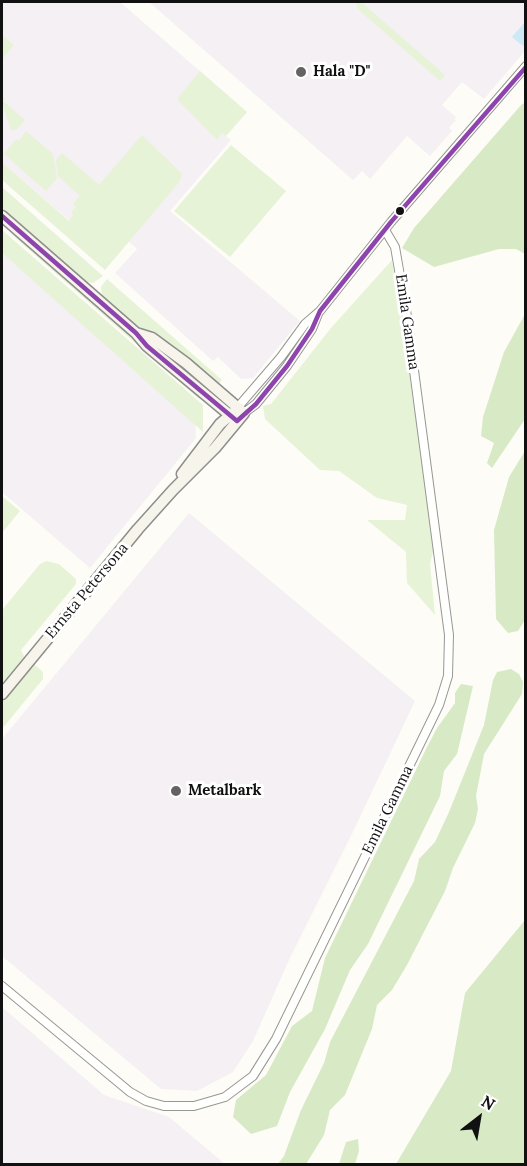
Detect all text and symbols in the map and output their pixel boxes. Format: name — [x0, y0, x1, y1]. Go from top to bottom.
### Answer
place label: Hala "D" — [313, 63, 370, 81]
marker: Hala "D" — [294, 65, 308, 79]
unlabelled marker — [394, 205, 406, 217]
street label: Emila Gamma — [391, 273, 423, 371]
street label: Ernsta Petersona — [42, 540, 132, 642]
street label: Emila Gamma — [359, 763, 417, 857]
place label: Metalbark — [188, 782, 261, 800]
marker: Metalbark — [169, 784, 183, 798]
north arrow — [449, 1088, 509, 1148]
text: N — [478, 1091, 499, 1114]

